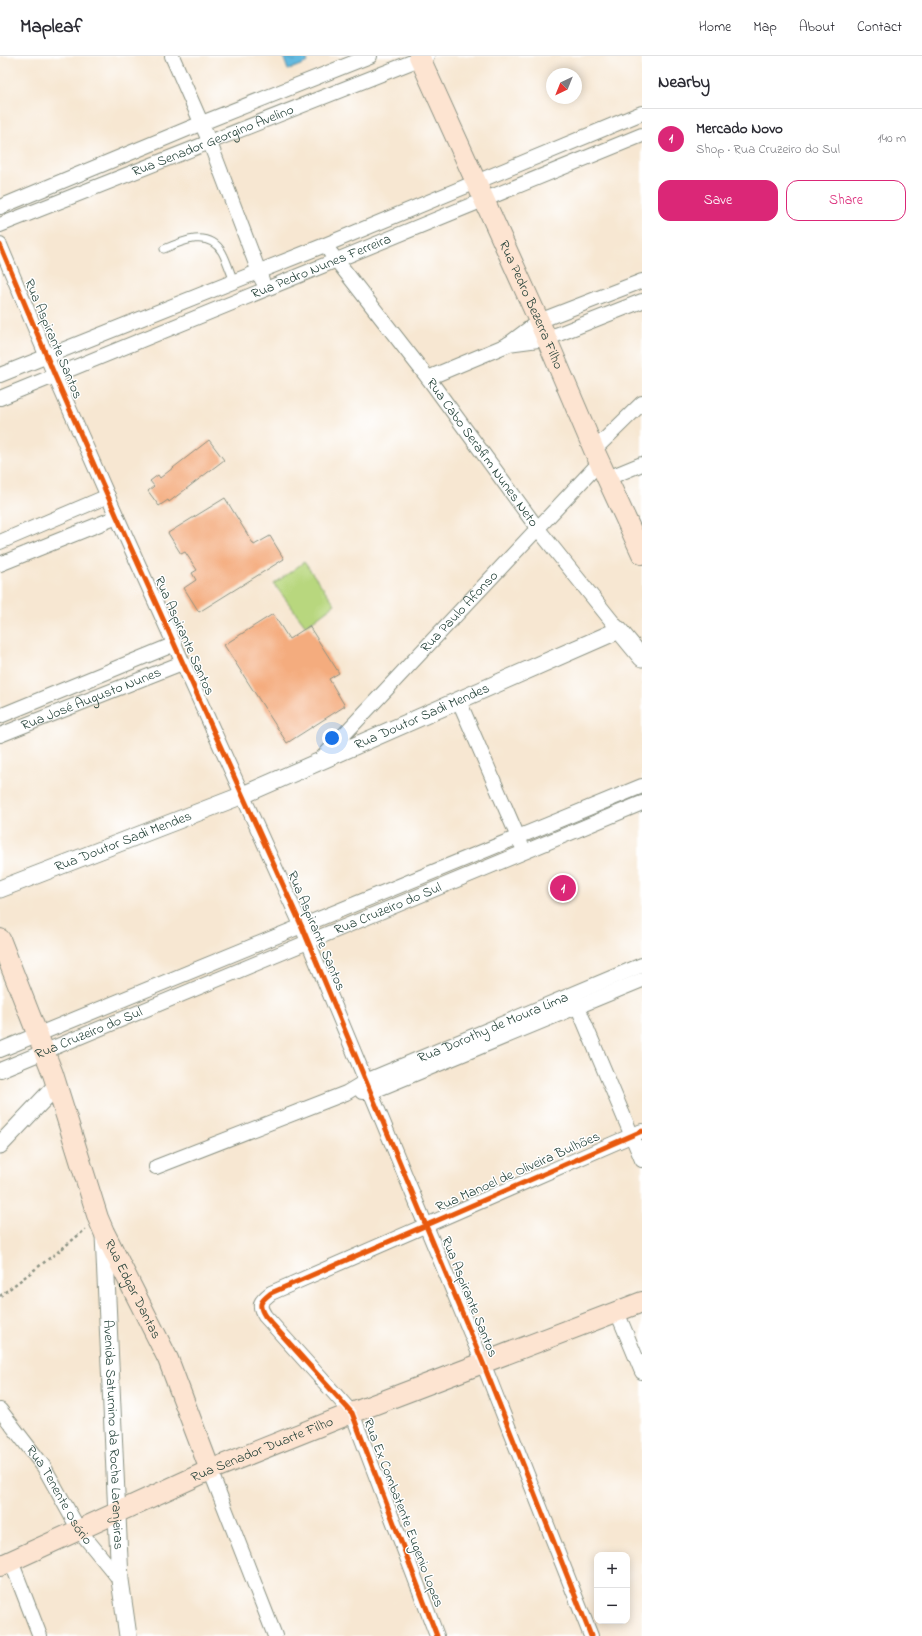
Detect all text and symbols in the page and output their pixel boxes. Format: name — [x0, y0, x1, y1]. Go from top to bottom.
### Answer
text: Mapleaf — [20, 14, 82, 41]
text: Home — [699, 17, 731, 38]
text: Map — [753, 17, 777, 38]
text: About — [799, 17, 835, 38]
text: Contact — [857, 17, 902, 38]
north arrow — [546, 68, 582, 104]
text: Nearby — [658, 70, 710, 95]
street label: Rua Senador Georgino Avelino — [129, 99, 297, 182]
text: Mercado Novo — [696, 118, 783, 140]
text: 1 — [669, 129, 673, 148]
text: 140 m — [878, 129, 906, 148]
text: Shop · Rua Cruzeiro do Sul — [696, 140, 840, 159]
button: Save — [658, 180, 778, 221]
button: Share — [786, 180, 906, 221]
street label: Rua Pedro Nunes Ferreira — [248, 228, 394, 304]
street label: Rua Pedro Bezerra Filho — [493, 237, 569, 373]
street label: Rua Aspirante Santos — [18, 276, 88, 402]
street label: Rua Cabo Serafim Nunes Neto — [421, 374, 544, 532]
street label: Rua Paulo Afonso — [415, 566, 503, 657]
street label: Rua Aspirante Santos — [148, 573, 220, 699]
street label: Rua José Augusto Nunes — [18, 662, 164, 736]
street label: Rua Doutor Sadi Mendes — [351, 678, 493, 755]
your location — [322, 728, 342, 748]
street label: Rua Doutor Sadi Mendes — [51, 805, 195, 877]
street label: Rua Aspirante Santos — [281, 868, 351, 994]
pin: 1 — [550, 873, 576, 903]
street label: Rua Cruzeiro do Sul — [331, 877, 445, 940]
street label: Rua Dorothy de Moura Lima — [414, 987, 572, 1069]
street label: Rua Cruzeiro do Sul — [32, 1001, 146, 1065]
street label: Rua Manoel de Oliveira Bulhões — [432, 1126, 604, 1218]
street label: Rua Aspirante Santos — [435, 1233, 503, 1361]
street label: Rua Edgar Dantas — [99, 1236, 167, 1342]
street label: Avenida Saturnino da Rocha Laranjeiras — [97, 1319, 129, 1550]
street label: Rua Senador Duarte Filho — [187, 1411, 337, 1488]
street label: Rua Ex Combatente Eugenio Lopes — [356, 1415, 449, 1611]
street label: Rua Tenente Osório — [21, 1441, 98, 1550]
map controls — [594, 1552, 630, 1624]
button: + — [594, 1552, 630, 1588]
button: − — [594, 1588, 630, 1624]

